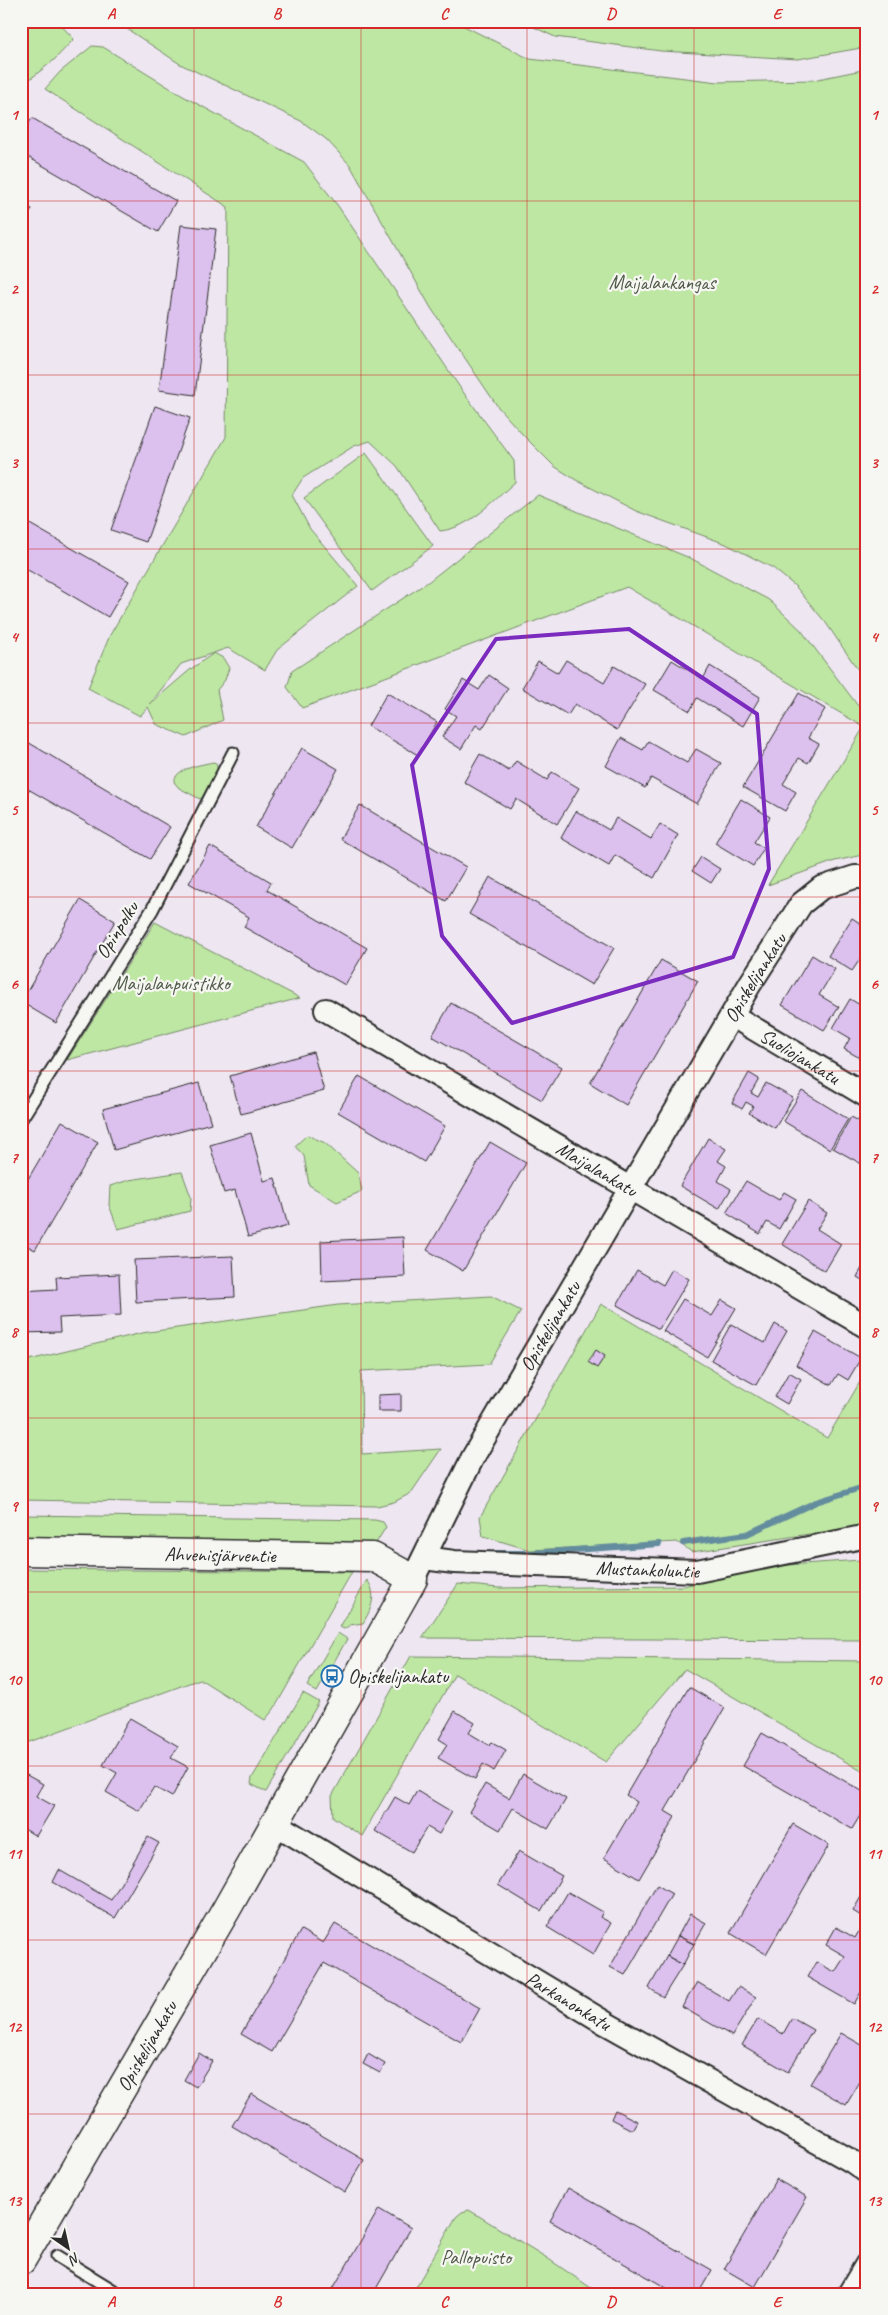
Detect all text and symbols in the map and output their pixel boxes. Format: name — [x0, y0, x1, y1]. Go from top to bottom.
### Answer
text: A — [107, 4, 117, 24]
text: B — [273, 4, 283, 24]
text: C — [440, 4, 450, 24]
text: D — [606, 4, 617, 24]
text: E — [773, 4, 784, 24]
text: 1 — [10, 105, 19, 125]
text: 1 — [870, 105, 879, 125]
park label: Maijalankangas — [609, 270, 718, 295]
text: 2 — [10, 279, 19, 299]
text: 2 — [870, 279, 879, 299]
text: 3 — [10, 453, 19, 473]
text: 3 — [870, 453, 879, 473]
text: 4 — [10, 627, 19, 647]
text: 4 — [870, 627, 879, 647]
text: 5 — [11, 800, 20, 820]
text: 5 — [871, 800, 880, 820]
street label: Opinpolku — [90, 895, 145, 963]
street label: Opiskelijankatu — [718, 927, 793, 1027]
park label: Maijalanpuistikko — [112, 971, 232, 996]
text: 6 — [10, 974, 19, 994]
text: 6 — [870, 974, 879, 994]
street label: Suoliojankatu — [755, 1023, 846, 1090]
street label: Maijalankatu — [552, 1135, 643, 1203]
text: 7 — [10, 1148, 19, 1168]
text: 7 — [870, 1148, 879, 1168]
street label: Opiskelijankatu — [514, 1275, 587, 1375]
text: 8 — [10, 1322, 19, 1342]
text: 8 — [870, 1322, 879, 1342]
text: 9 — [10, 1496, 19, 1516]
text: 9 — [870, 1496, 879, 1516]
street label: Ahvenisjärventie — [164, 1541, 277, 1568]
street label: Mustankoluntie — [596, 1555, 701, 1584]
bus stop icon: Opiskelijankatu — [320, 1664, 344, 1688]
place label: Opiskelijankatu — [348, 1664, 450, 1689]
text: 10 — [7, 1670, 23, 1690]
text: 10 — [867, 1670, 883, 1690]
text: 11 — [7, 1844, 23, 1864]
text: 11 — [867, 1844, 883, 1864]
street label: Parkanonkatu — [521, 1966, 617, 2037]
street label: Opiskelijankatu — [111, 1995, 184, 2096]
text: 12 — [7, 2017, 23, 2037]
text: 12 — [867, 2017, 883, 2037]
text: 13 — [7, 2191, 23, 2211]
text: 13 — [867, 2191, 883, 2211]
north arrow — [42, 2222, 92, 2272]
park label: Pallopuisto — [441, 2245, 513, 2270]
text: N — [65, 2249, 83, 2269]
text: A — [107, 2292, 117, 2312]
text: B — [273, 2292, 283, 2312]
text: C — [440, 2292, 450, 2312]
text: D — [606, 2292, 617, 2312]
text: E — [773, 2292, 784, 2312]

